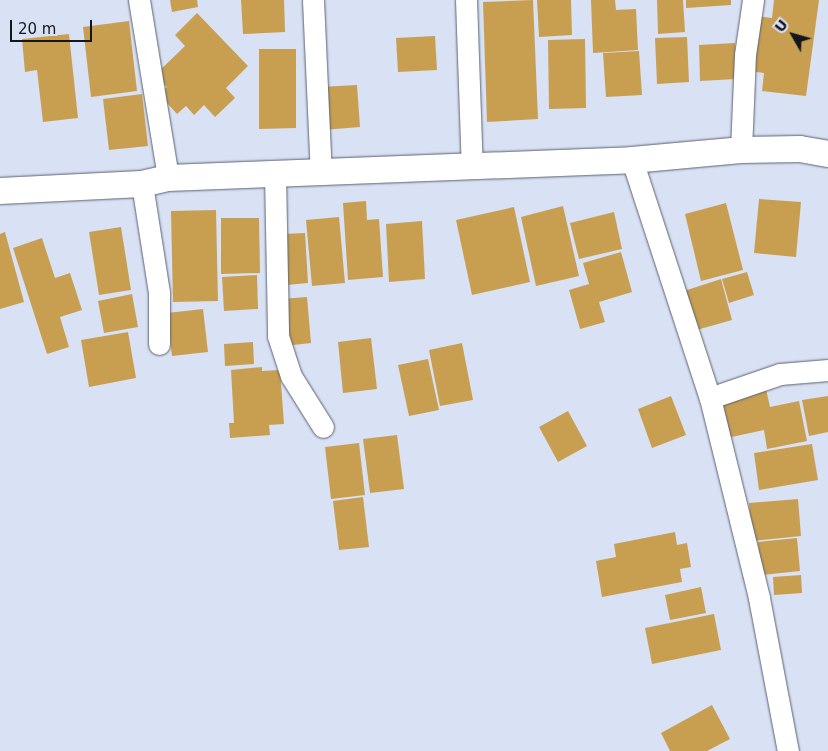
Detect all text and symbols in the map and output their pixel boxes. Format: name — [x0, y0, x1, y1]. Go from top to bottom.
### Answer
scale bar — [12, 10, 95, 42]
north arrow — [768, 10, 818, 60]
text: U — [771, 16, 791, 35]
text: 20 m — [18, 20, 56, 38]

